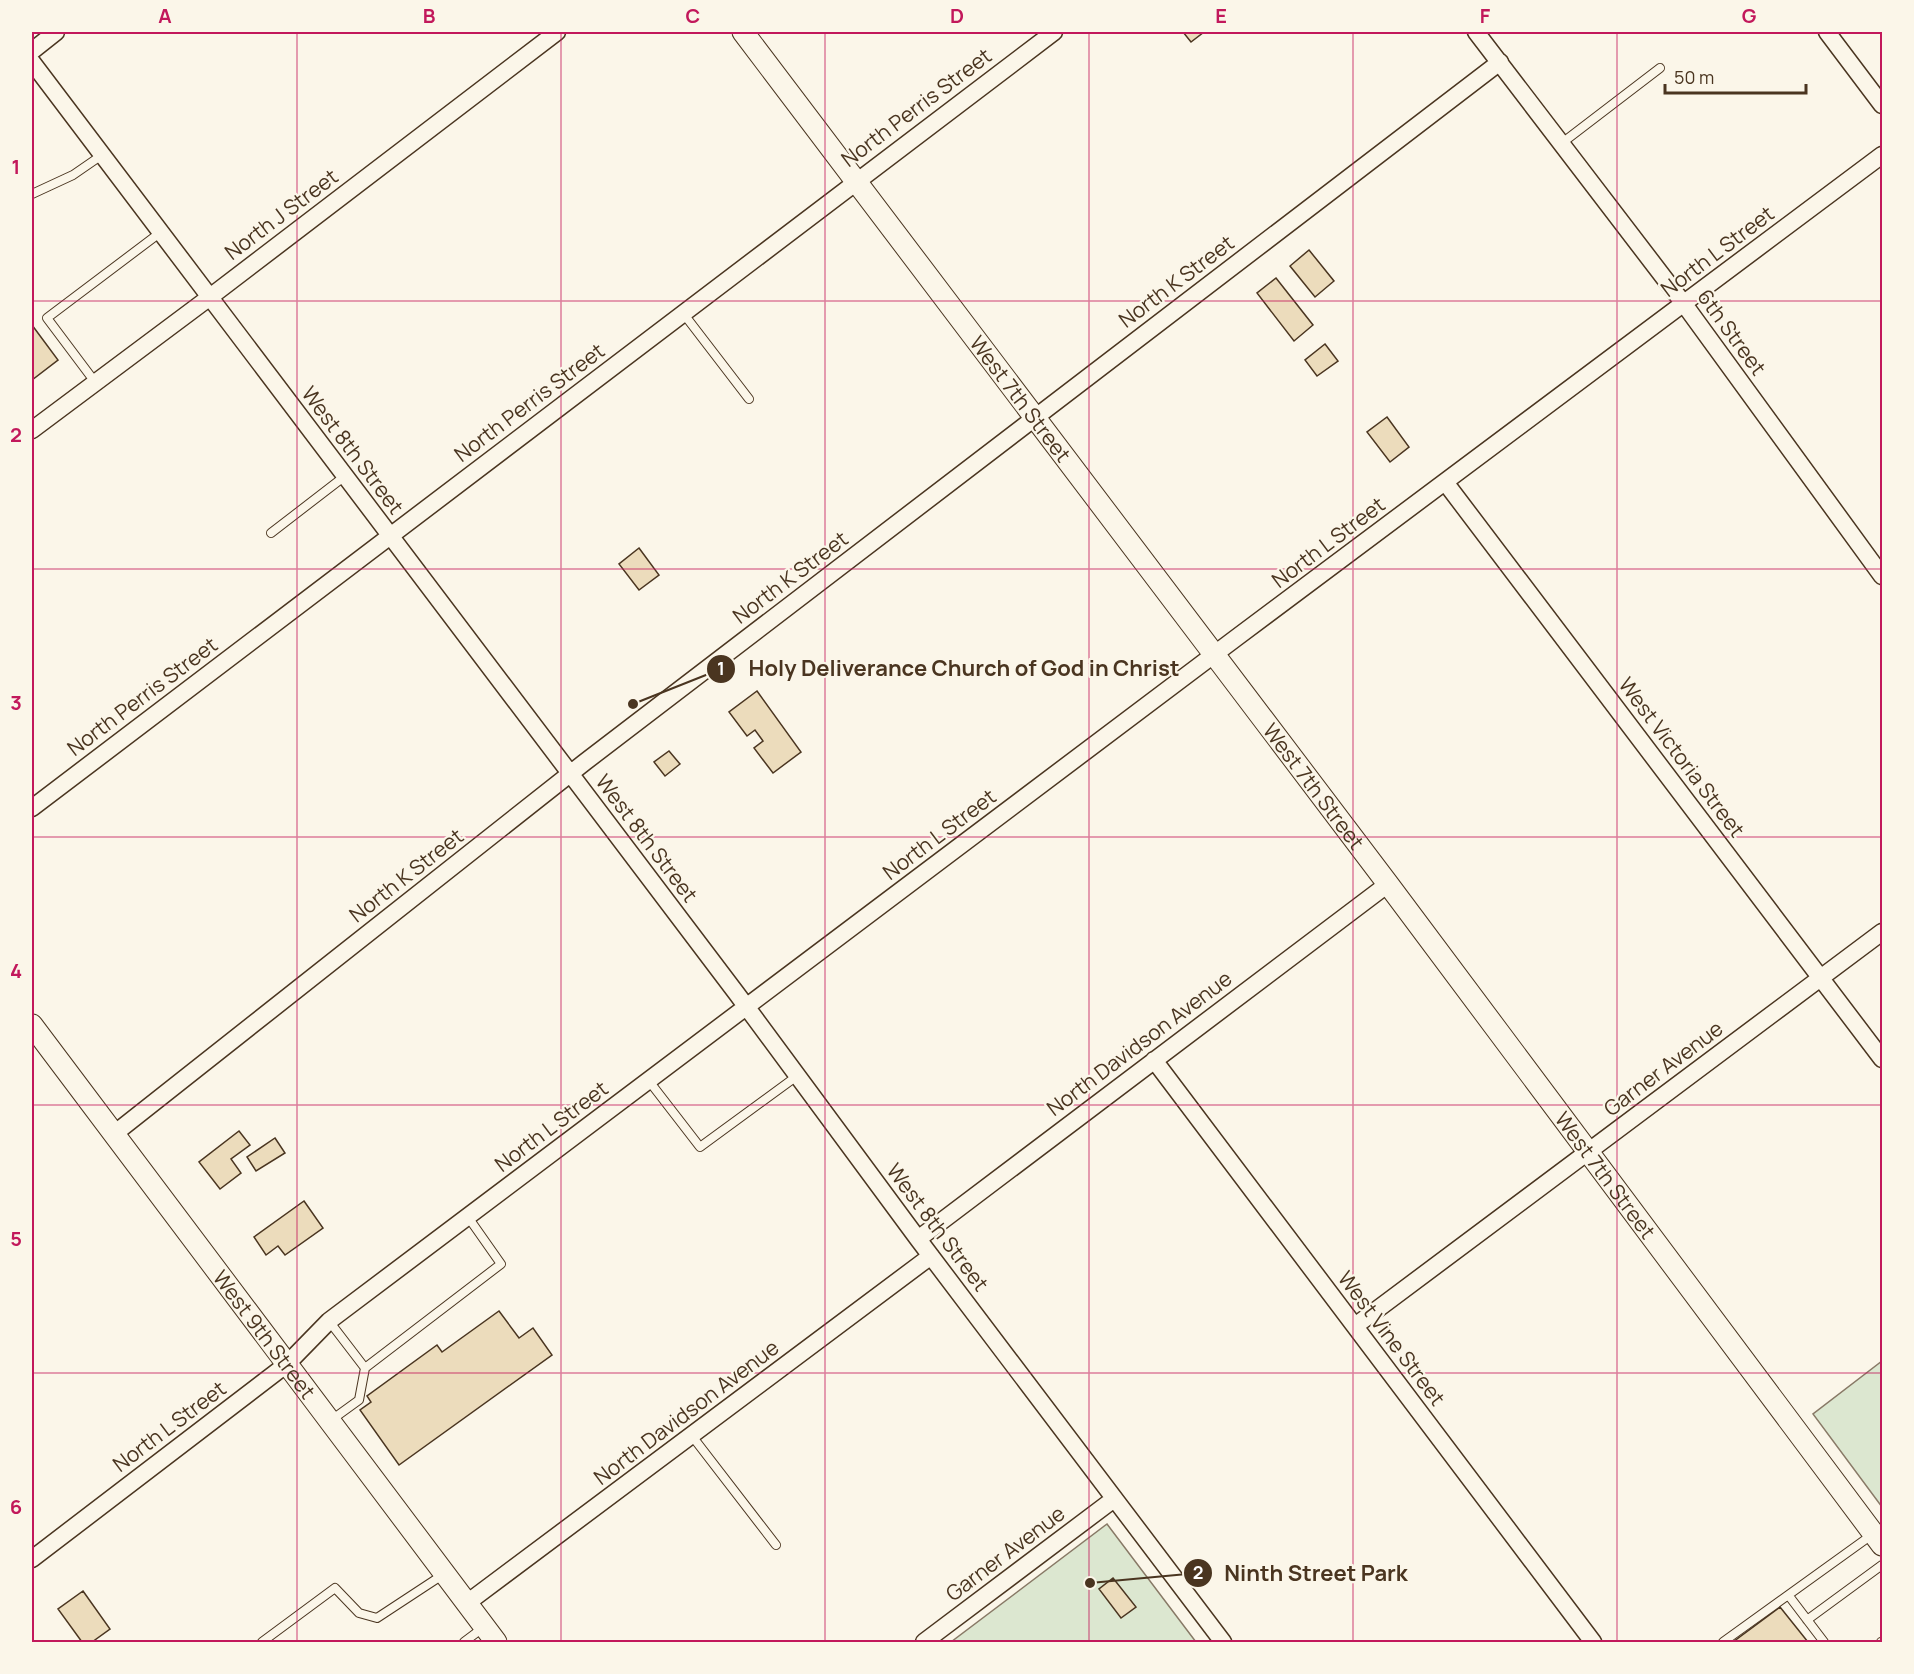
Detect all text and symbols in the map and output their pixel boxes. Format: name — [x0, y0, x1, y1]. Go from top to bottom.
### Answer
text: A — [158, 2, 172, 29]
text: B — [423, 2, 436, 29]
text: C — [686, 2, 700, 29]
text: D — [950, 2, 964, 29]
text: E — [1215, 2, 1227, 29]
text: F — [1480, 2, 1491, 29]
text: G — [1742, 2, 1757, 29]
street label: North Perris Street — [835, 41, 997, 173]
scale bar — [1665, 57, 1806, 95]
text: 50 m — [1674, 65, 1714, 89]
text: 1 — [12, 153, 20, 180]
street label: North J Street — [219, 162, 343, 266]
street label: North L Street — [1655, 199, 1779, 303]
street label: North K Street — [1113, 228, 1239, 334]
street label: 6th Street — [1691, 283, 1773, 381]
street label: West 7th Street — [964, 330, 1078, 468]
street label: North Perris Street — [448, 336, 610, 468]
street label: West 8th Street — [296, 380, 410, 520]
text: 2 — [10, 421, 22, 448]
street label: North L Street — [1266, 490, 1390, 594]
street label: North K Street — [727, 524, 853, 630]
street label: North Perris Street — [61, 630, 223, 762]
callout: Holy Deliverance Church of God in Christ — [706, 649, 1191, 689]
text: Holy Deliverance Church of God in Christ — [749, 653, 1179, 683]
text: 1 — [717, 656, 725, 680]
street label: West Victoria Street — [1613, 671, 1751, 843]
text: 3 — [10, 689, 22, 716]
street label: West 7th Street — [1257, 717, 1371, 855]
street label: West 8th Street — [590, 768, 704, 908]
street label: North L Street — [877, 782, 1001, 886]
street label: North K Street — [343, 822, 469, 928]
text: 4 — [10, 957, 22, 984]
street label: North Davidson Avenue — [1041, 964, 1237, 1122]
street label: Garner Avenue — [1598, 1014, 1728, 1122]
street label: North L Street — [489, 1074, 613, 1178]
street label: West 7th Street — [1549, 1106, 1662, 1244]
street label: West 8th Street — [881, 1157, 995, 1297]
text: 5 — [10, 1225, 22, 1252]
street label: West 9th Street — [207, 1264, 322, 1404]
street label: West Vine Street — [1332, 1265, 1452, 1411]
street label: North Davidson Avenue — [588, 1333, 784, 1491]
street label: North L Street — [107, 1374, 231, 1478]
text: 6 — [10, 1493, 22, 1520]
street label: Garner Avenue — [940, 1499, 1070, 1607]
callout: Ninth Street Park — [1183, 1553, 1420, 1593]
text: Ninth Street Park — [1224, 1558, 1409, 1588]
text: 2 — [1193, 1560, 1203, 1584]

